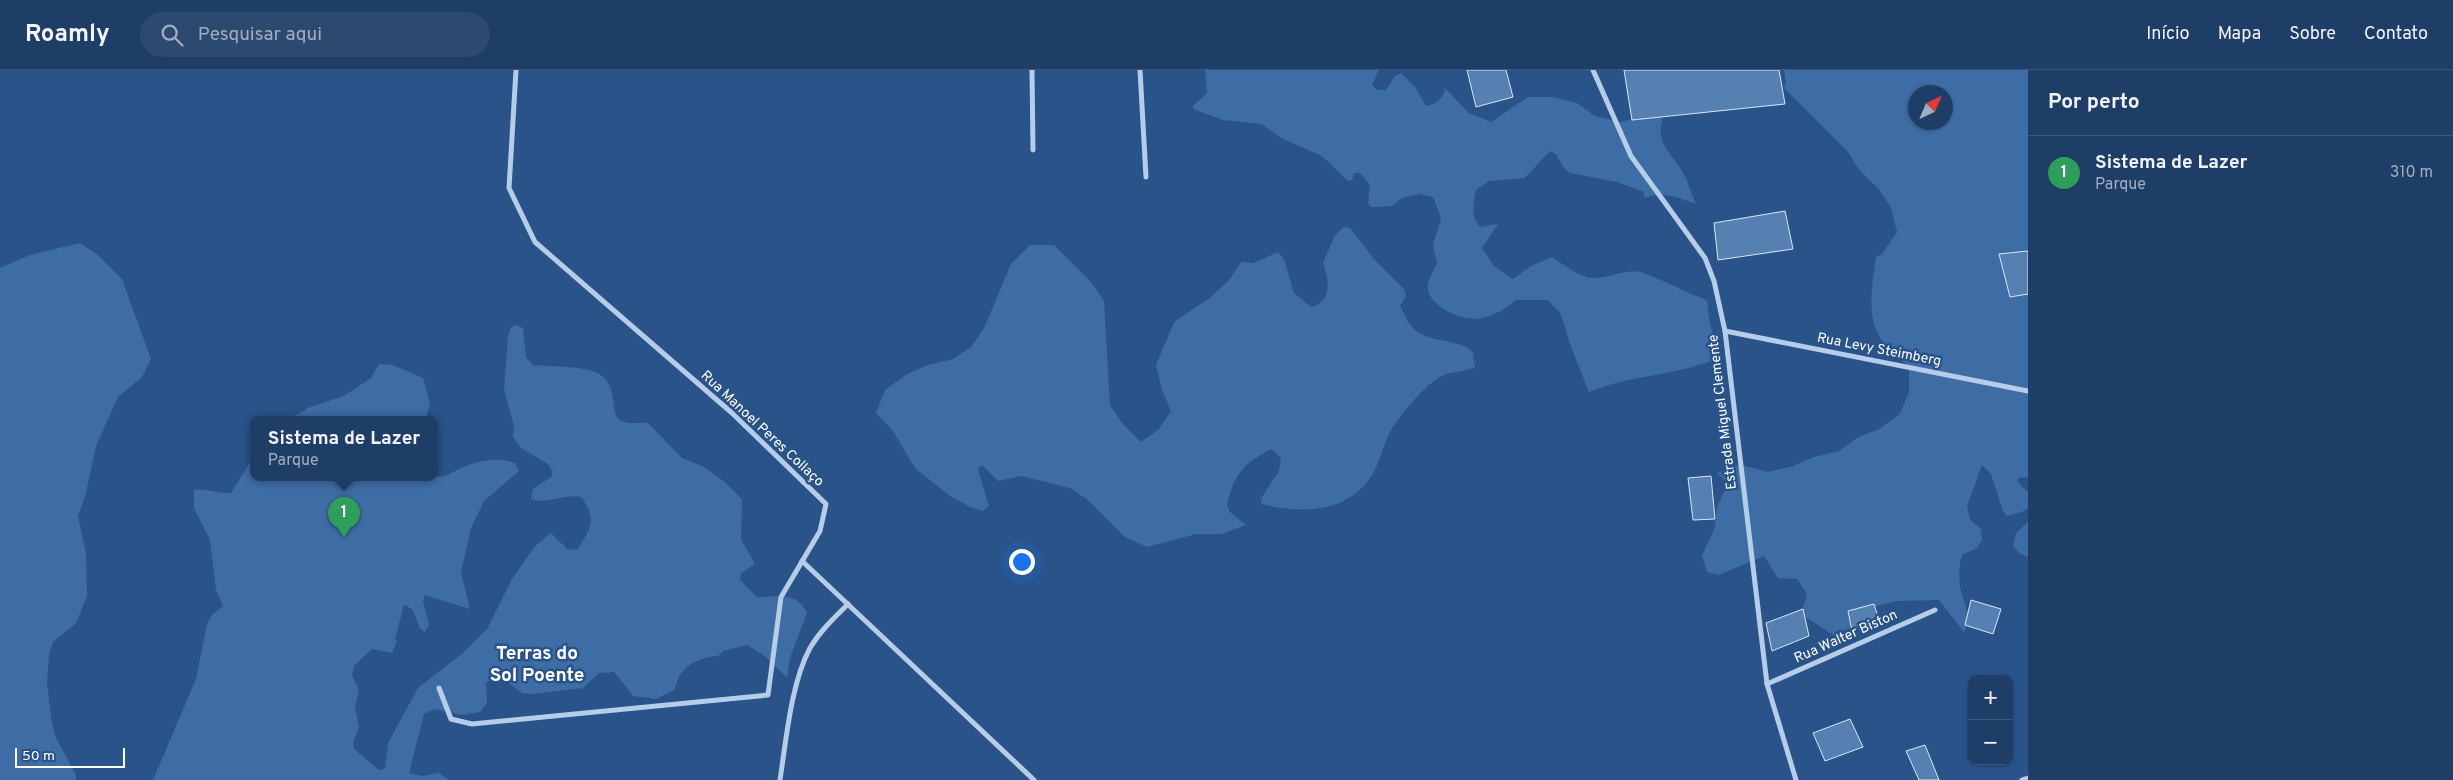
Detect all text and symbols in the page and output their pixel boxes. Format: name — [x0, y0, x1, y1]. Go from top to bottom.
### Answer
search box — [140, 12, 490, 57]
text: Roamly — [25, 20, 110, 50]
icon: search — [158, 21, 186, 49]
text: Pesquisar aqui — [198, 23, 322, 47]
text: Início — [2146, 23, 2190, 46]
text: Mapa — [2218, 23, 2261, 46]
text: Sobre — [2289, 23, 2336, 46]
text: Contato — [2364, 23, 2428, 46]
north arrow — [1908, 85, 1953, 130]
text: Por perto — [2048, 89, 2140, 116]
text: Sistema de Lazer — [2095, 151, 2247, 175]
text: 1 — [2061, 163, 2067, 183]
text: 310 m — [2390, 163, 2433, 183]
text: Parque — [2095, 175, 2146, 195]
street label: Rua Levy Steimberg — [1815, 330, 1943, 370]
street label: Estrada Miguel Clemente — [1705, 334, 1741, 490]
street label: Rua Manoel Peres Collaço — [697, 367, 827, 491]
popup — [250, 416, 438, 481]
text: Sistema de Lazer — [268, 427, 420, 451]
text: Parque — [268, 451, 319, 471]
pin: 1 — [328, 497, 360, 538]
your location — [1009, 549, 1035, 575]
street label: Rua Walter Biston — [1792, 607, 1900, 667]
district label: Terras do Sol Poente — [490, 642, 584, 688]
map controls — [1968, 675, 2013, 765]
button: + — [1968, 675, 2013, 720]
button: − — [1968, 720, 2013, 765]
scale bar — [15, 745, 125, 768]
text: 50 m — [22, 748, 55, 765]

